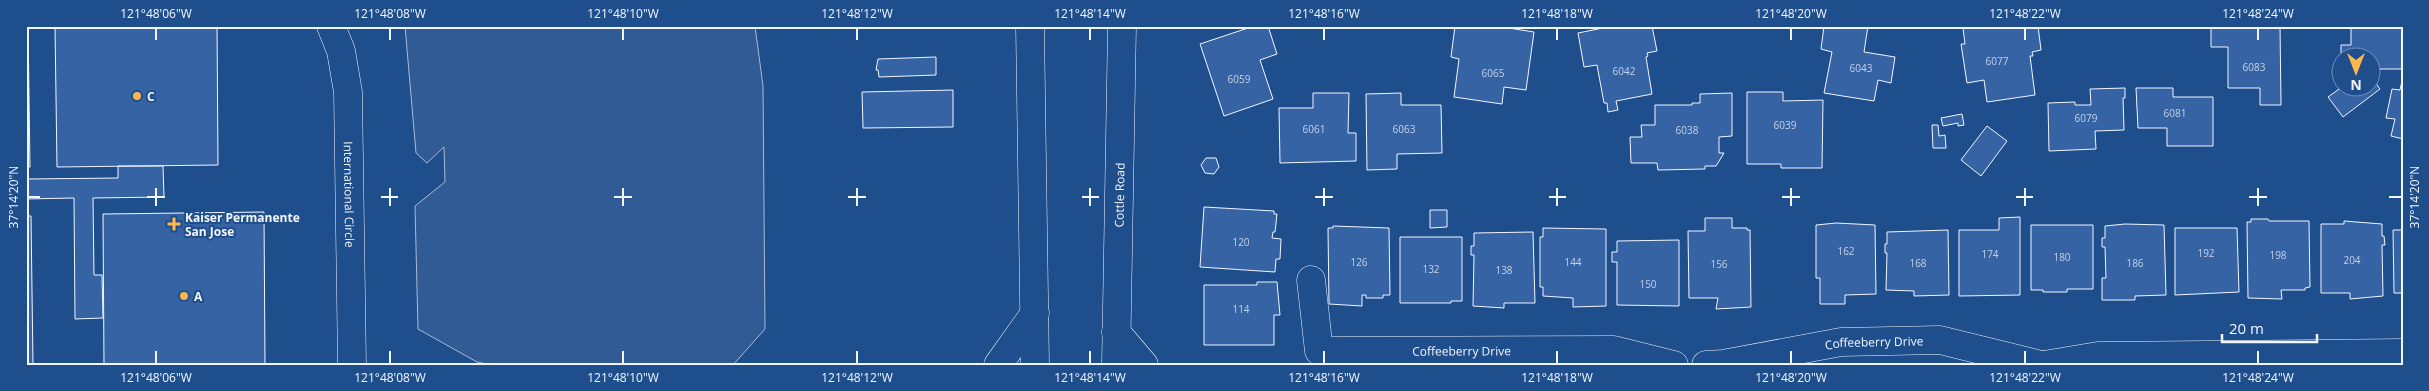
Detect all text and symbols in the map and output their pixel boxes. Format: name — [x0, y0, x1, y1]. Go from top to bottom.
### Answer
text: 121°48'06"W — [120, 5, 192, 22]
text: 121°48'08"W — [354, 5, 426, 22]
text: 121°48'10"W — [587, 5, 659, 22]
text: 121°48'12"W — [821, 5, 893, 22]
text: 121°48'14"W — [1054, 5, 1126, 22]
text: 121°48'16"W — [1288, 5, 1360, 22]
text: 121°48'18"W — [1521, 5, 1593, 22]
text: 121°48'20"W — [1755, 5, 1827, 22]
text: 121°48'22"W — [1989, 5, 2061, 22]
text: 121°48'24"W — [2222, 5, 2294, 22]
north arrow — [2332, 48, 2382, 98]
house number: 6077 — [1986, 54, 2009, 68]
house number: 6083 — [2243, 60, 2266, 74]
house number: 6043 — [1850, 61, 1873, 75]
house number: 6042 — [1613, 64, 1636, 78]
house number: 6065 — [1482, 66, 1505, 80]
house number: 6059 — [1228, 72, 1251, 86]
text: N — [2350, 76, 2362, 95]
place label: C — [147, 88, 155, 105]
marker: C — [131, 90, 143, 102]
house number: 6081 — [2164, 106, 2186, 120]
house number: 6079 — [2075, 111, 2098, 125]
house number: 6039 — [1774, 118, 1797, 132]
house number: 6061 — [1303, 122, 1325, 136]
house number: 6063 — [1393, 122, 1416, 136]
house number: 6038 — [1676, 123, 1699, 137]
street label: International Circle — [340, 141, 359, 248]
street label: Cottle Road — [1110, 162, 1128, 228]
text: 37°14'20"N — [5, 166, 22, 228]
text: 37°14'20"N — [2406, 166, 2423, 228]
place label: Kaiser Permanente San Jose — [185, 209, 300, 240]
marker: Kaiser Permanente San Jose — [167, 217, 181, 231]
house number: 120 — [1232, 235, 1250, 249]
house number: 162 — [1837, 244, 1855, 258]
house number: 192 — [2197, 246, 2215, 260]
house number: 174 — [1981, 247, 1999, 261]
house number: 198 — [2269, 248, 2287, 262]
house number: 180 — [2053, 250, 2071, 264]
house number: 204 — [2343, 253, 2361, 267]
house number: 126 — [1350, 255, 1368, 269]
house number: 144 — [1564, 255, 1582, 269]
house number: 168 — [1909, 256, 1927, 270]
house number: 186 — [2126, 256, 2144, 270]
house number: 156 — [1710, 257, 1728, 271]
house number: 132 — [1422, 262, 1440, 276]
house number: 138 — [1495, 263, 1513, 277]
house number: 150 — [1639, 277, 1657, 291]
place label: A — [194, 288, 203, 305]
marker: A — [178, 290, 190, 302]
house number: 114 — [1232, 302, 1250, 316]
scale bar — [2222, 311, 2316, 343]
text: 20 m — [2229, 318, 2264, 338]
street label: Coffeeberry Drive — [1823, 332, 1924, 353]
street label: Coffeeberry Drive — [1412, 342, 1511, 359]
text: 121°48'06"W — [120, 369, 192, 386]
text: 121°48'08"W — [354, 369, 426, 386]
text: 121°48'10"W — [587, 369, 659, 386]
text: 121°48'12"W — [821, 369, 893, 386]
text: 121°48'14"W — [1054, 369, 1126, 386]
text: 121°48'16"W — [1288, 369, 1360, 386]
text: 121°48'18"W — [1521, 369, 1593, 386]
text: 121°48'20"W — [1755, 369, 1827, 386]
text: 121°48'22"W — [1989, 369, 2061, 386]
text: 121°48'24"W — [2222, 369, 2294, 386]

